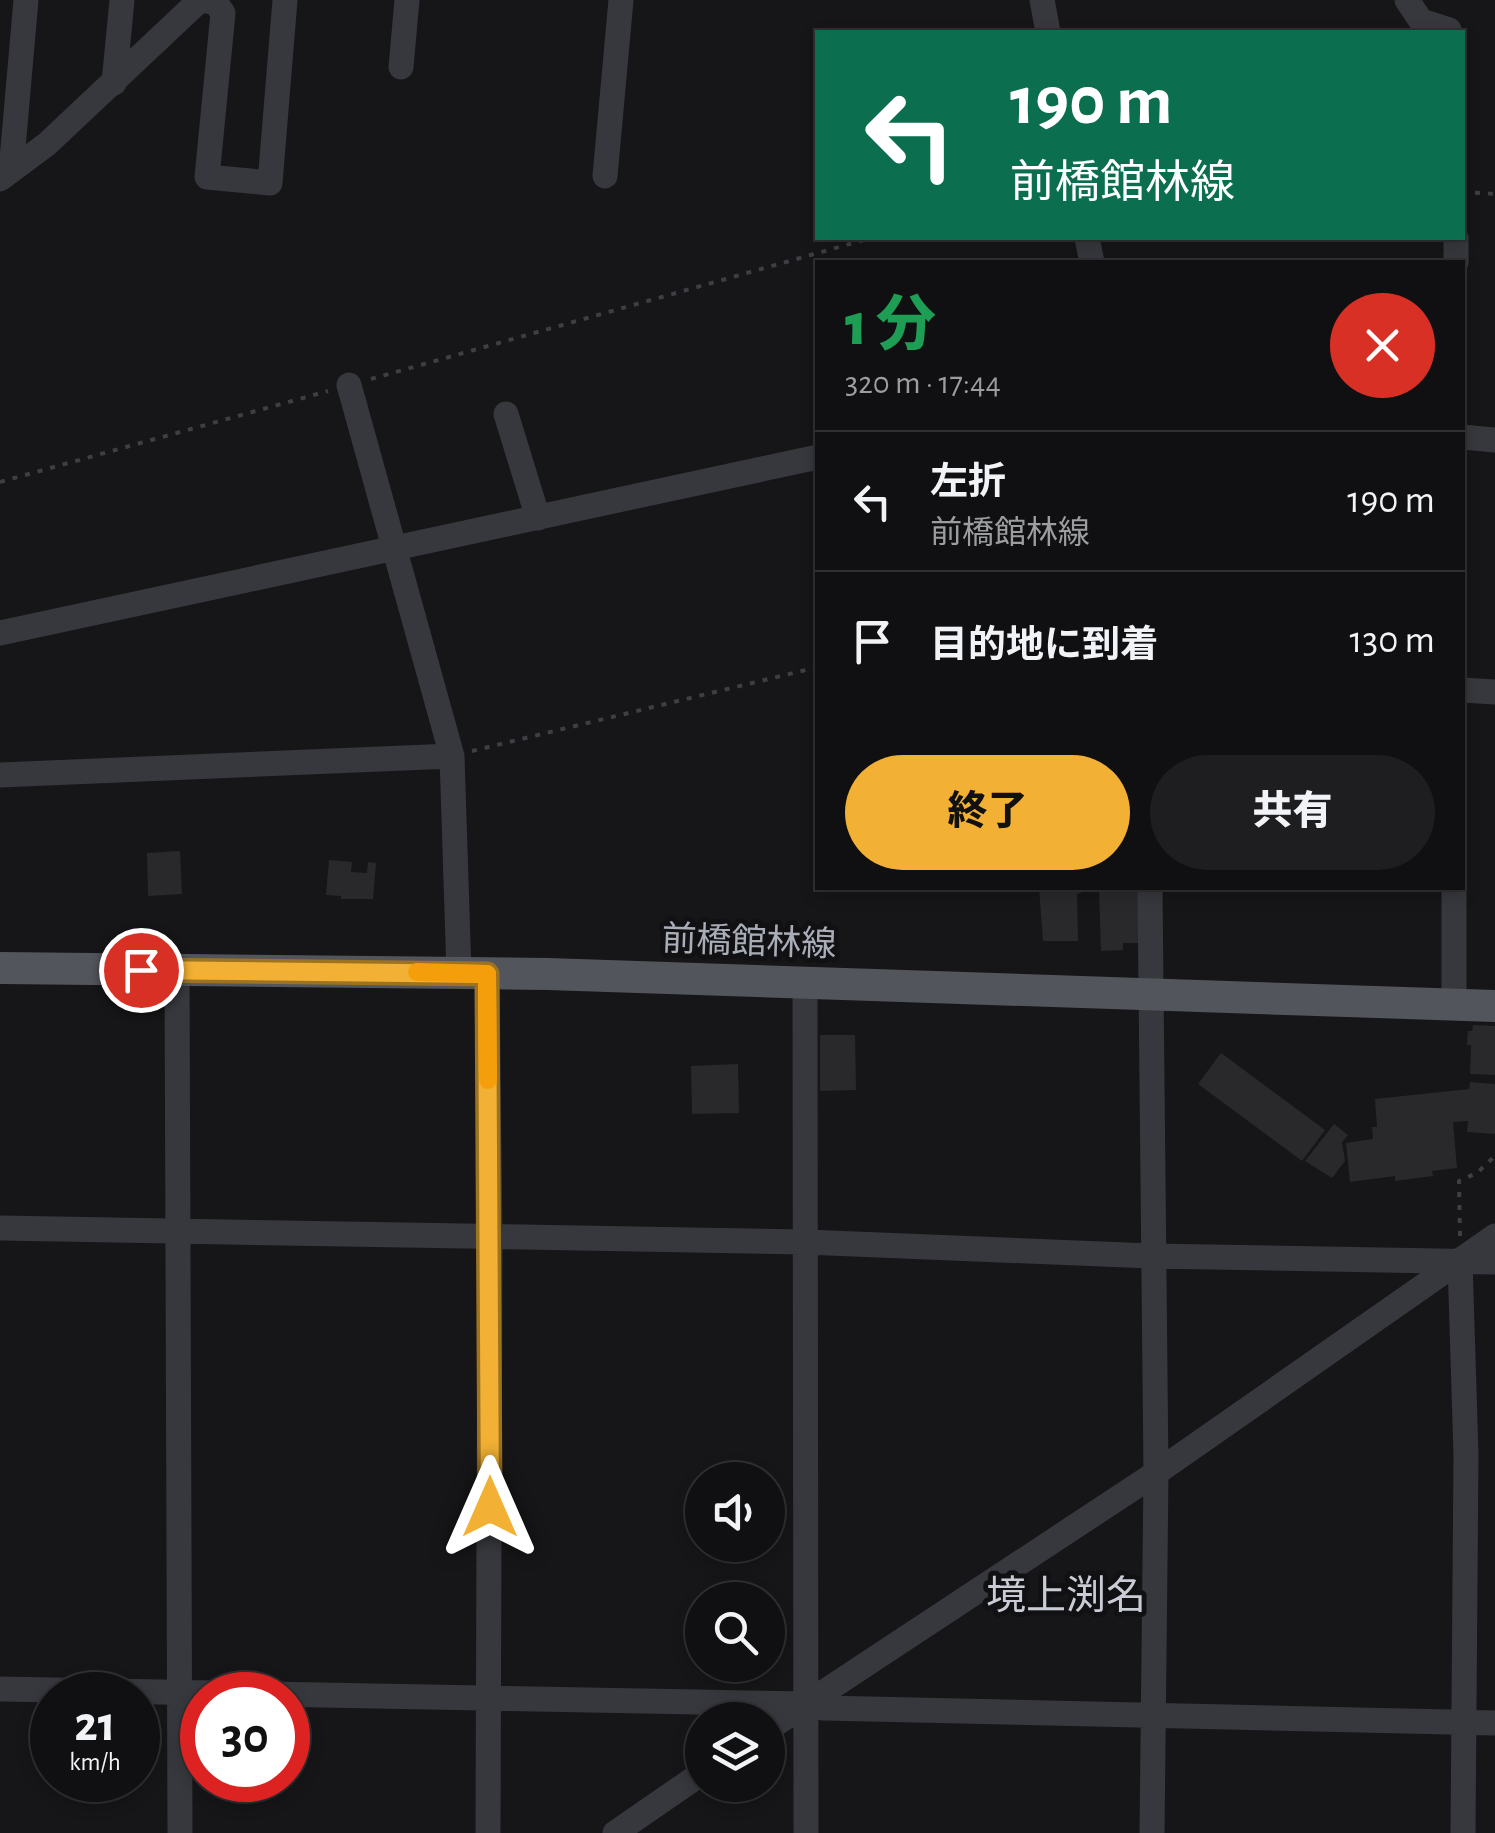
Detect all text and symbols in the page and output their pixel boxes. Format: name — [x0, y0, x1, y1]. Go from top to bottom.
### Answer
text: 190 m — [1010, 67, 1173, 137]
icon: left — [845, 70, 975, 200]
text: 前橋館林線 — [1010, 161, 1235, 206]
button: close — [1330, 293, 1435, 398]
text: 1 分 — [845, 296, 936, 356]
text: 320 m · 17:44 — [845, 367, 1001, 399]
text: 左折 — [930, 464, 1006, 502]
icon: left — [845, 474, 900, 529]
text: 190 m — [1347, 482, 1435, 520]
text: 前橋館林線 — [930, 517, 1090, 549]
icon: arrive — [845, 614, 900, 669]
text: 130 m — [1350, 622, 1435, 660]
text: 目的地に到着 — [930, 627, 1158, 665]
button: 終了 — [845, 755, 1130, 870]
button: 共有 — [1150, 755, 1435, 870]
street label: 前橋館林線 — [661, 920, 837, 963]
pin — [99, 928, 184, 1013]
icon: arrive — [114, 943, 169, 998]
position arrow — [438, 1455, 542, 1559]
map controls — [685, 1462, 785, 1802]
button: sound — [685, 1462, 785, 1562]
district label: 境上渕名 — [986, 1575, 1146, 1617]
button: search — [685, 1582, 785, 1682]
speed limit sign: 30 — [180, 1672, 310, 1802]
text: 21 — [74, 1700, 116, 1750]
button: layers — [685, 1702, 785, 1802]
text: km/h — [69, 1750, 121, 1775]

